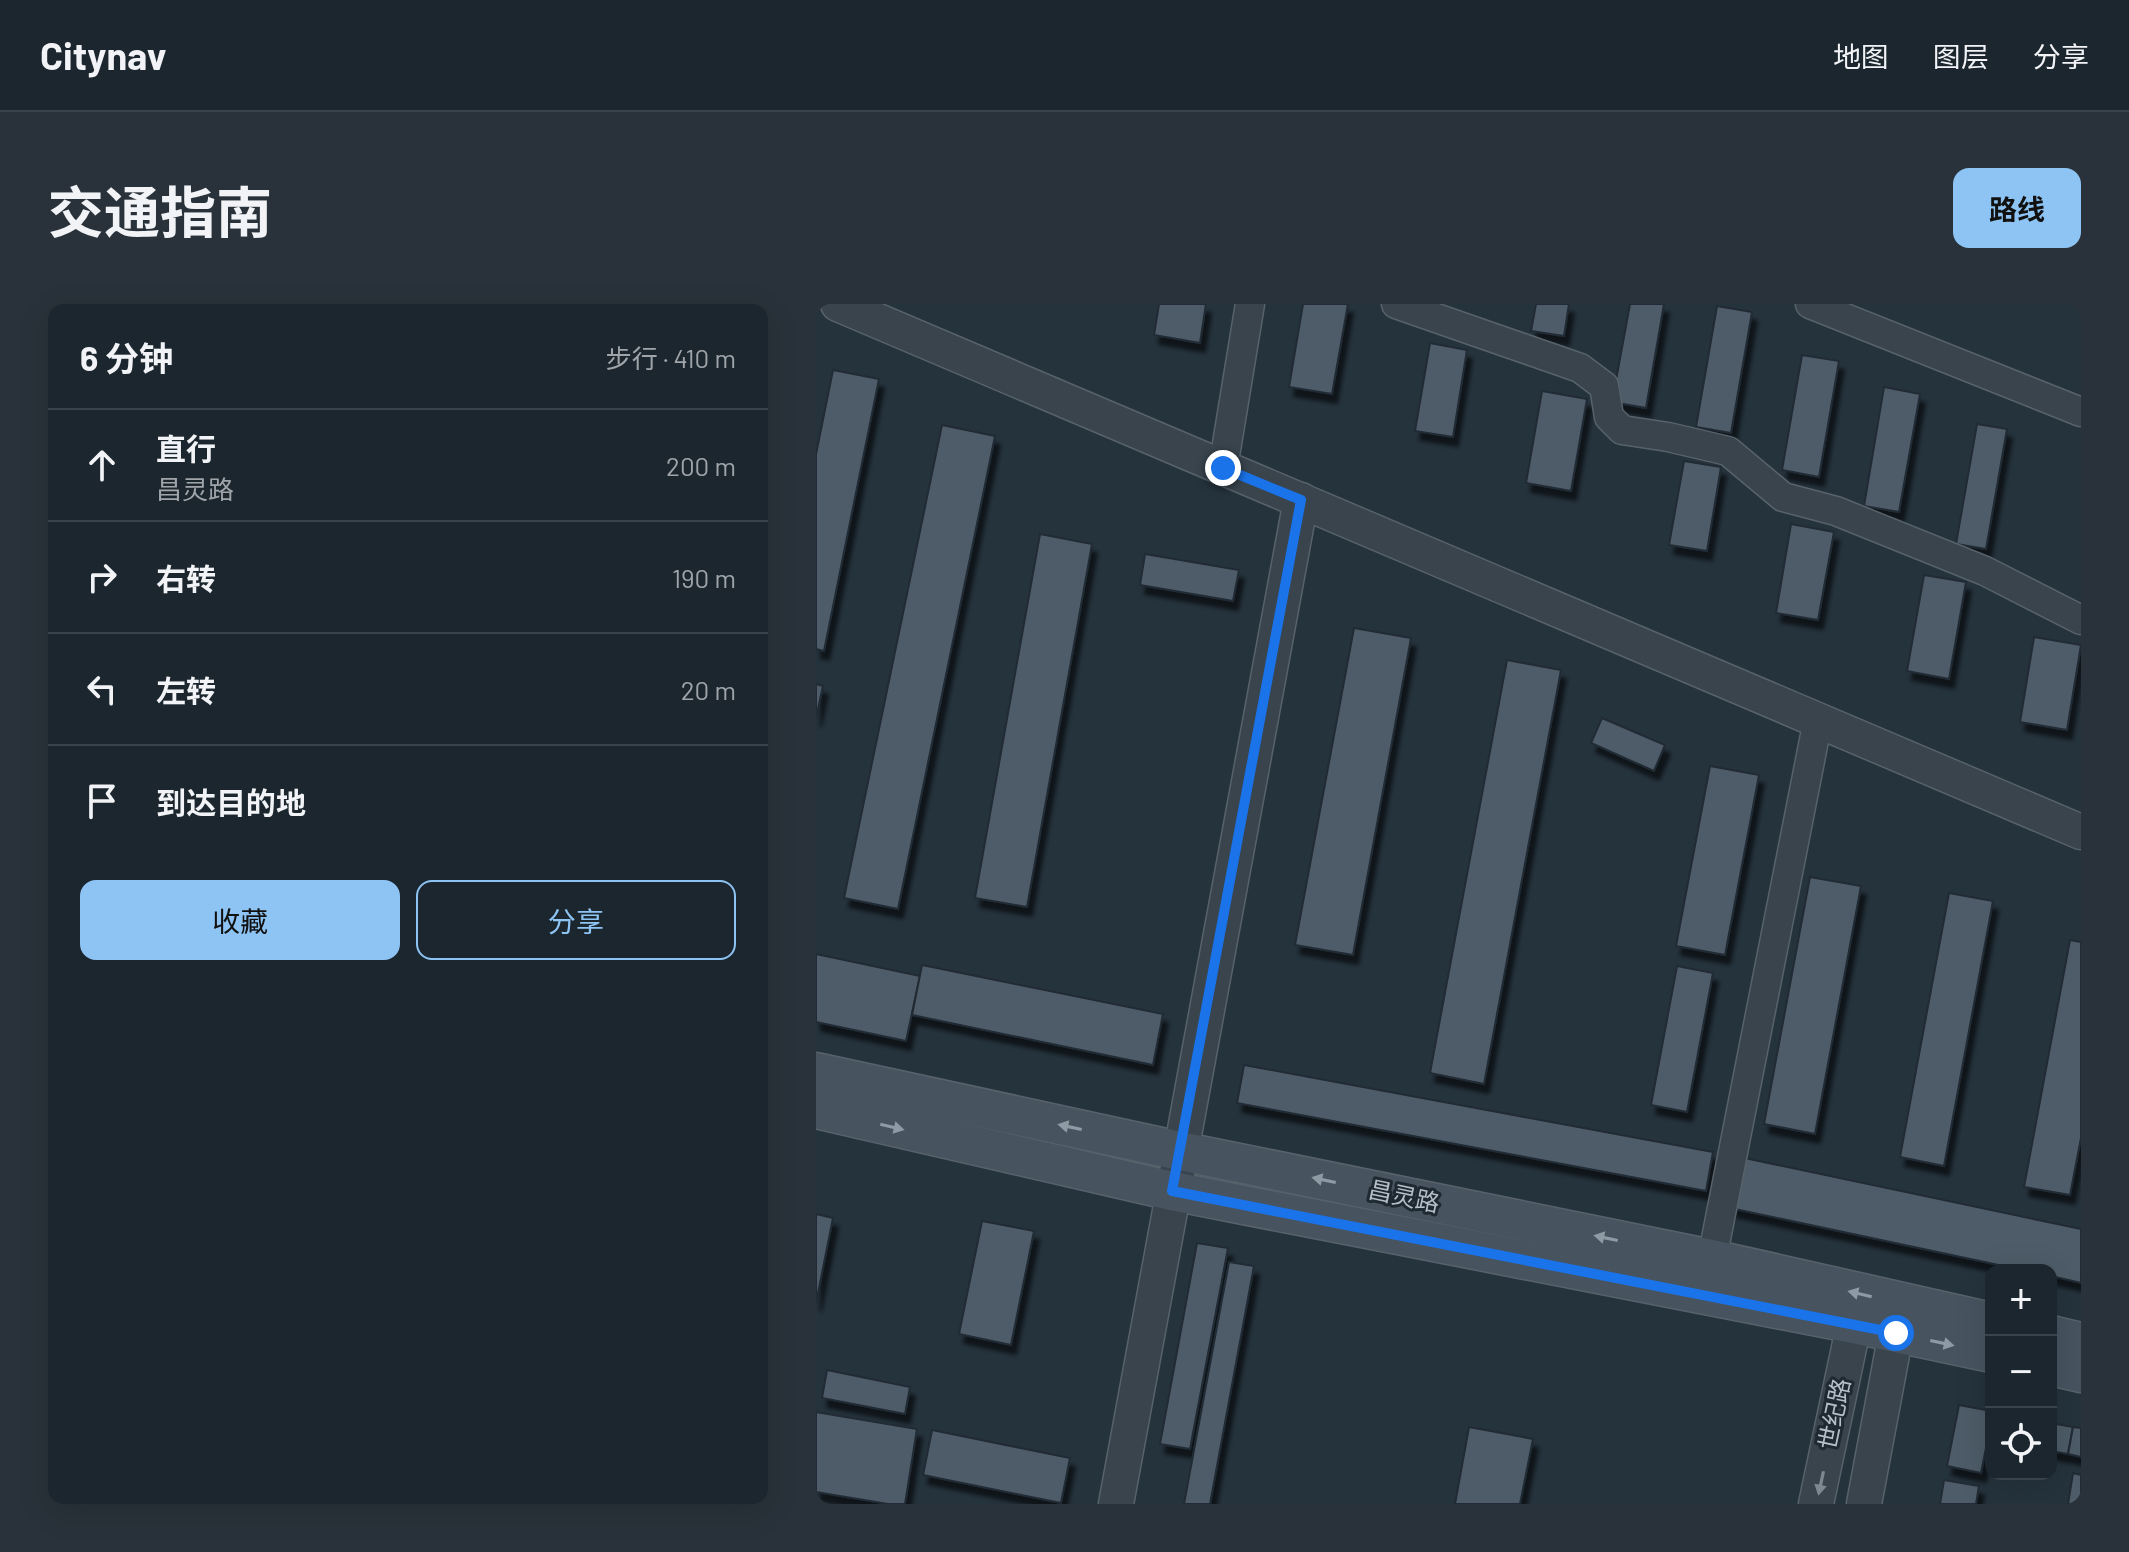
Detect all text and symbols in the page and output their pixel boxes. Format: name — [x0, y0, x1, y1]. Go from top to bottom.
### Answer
text: Citynav — [40, 32, 166, 78]
text: 地图 — [1833, 39, 1889, 73]
text: 图层 — [1933, 39, 1989, 73]
text: 分享 — [2033, 39, 2089, 73]
button: 路线 — [1953, 168, 2081, 248]
text: 交通指南 — [48, 177, 272, 244]
text: 6 分钟 — [80, 337, 173, 378]
text: 步行 · 410 m — [606, 342, 736, 373]
text: 直行 — [156, 430, 216, 466]
icon: ahead — [80, 443, 124, 487]
text: 200 m — [666, 450, 736, 481]
route end — [1205, 450, 1241, 486]
text: 昌灵路 — [156, 473, 234, 504]
icon: right — [80, 555, 124, 599]
text: 右转 — [156, 560, 216, 596]
text: 190 m — [672, 562, 736, 593]
icon: left — [80, 667, 124, 711]
text: 左转 — [156, 672, 216, 708]
text: 20 m — [681, 674, 736, 705]
icon: arrive — [80, 779, 124, 823]
text: 到达目的地 — [156, 784, 306, 820]
button: 收藏 — [80, 880, 400, 960]
button: 分享 — [416, 880, 736, 960]
one-way arrow — [1057, 1120, 1082, 1133]
one-way arrow — [880, 1121, 905, 1134]
one-way arrow — [1311, 1173, 1336, 1186]
street label: 昌灵路 — [1366, 1174, 1443, 1217]
one-way arrow — [1593, 1231, 1618, 1244]
map controls — [1985, 1264, 2057, 1480]
button: + — [1985, 1264, 2057, 1336]
one-way arrow — [1847, 1287, 1872, 1299]
route start — [1878, 1315, 1914, 1351]
button: − — [1985, 1336, 2057, 1408]
one-way arrow — [1930, 1337, 1955, 1350]
street label: 世纪路 — [1812, 1375, 1855, 1452]
button: locate — [1985, 1408, 2057, 1480]
one-way arrow — [1814, 1470, 1827, 1495]

